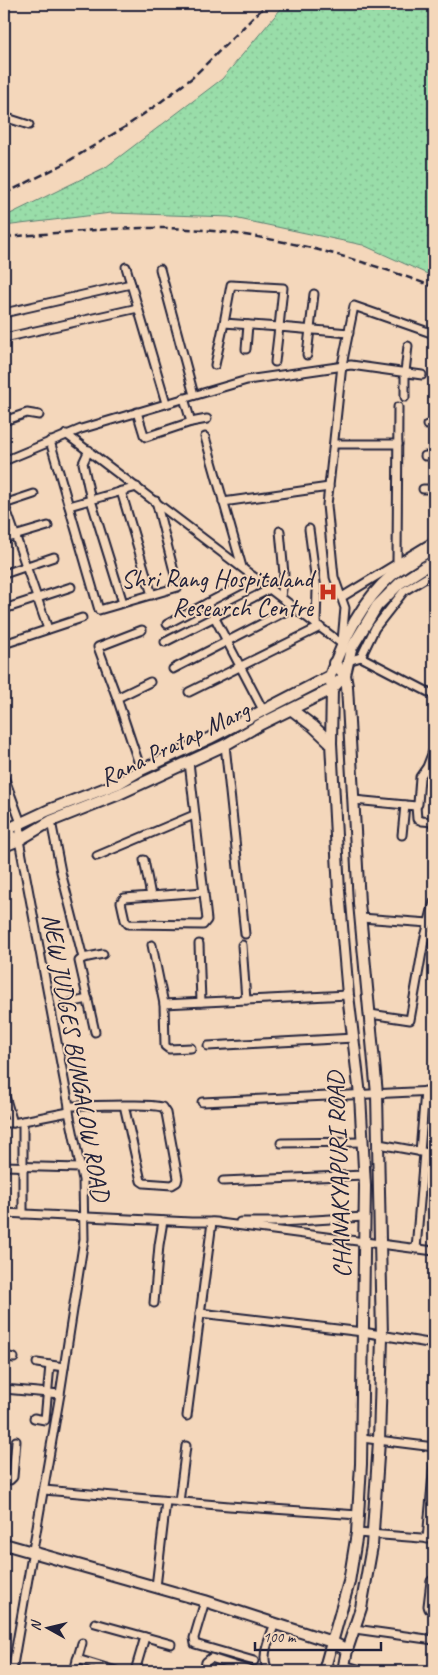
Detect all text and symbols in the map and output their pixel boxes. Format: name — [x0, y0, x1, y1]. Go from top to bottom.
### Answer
place label: Shri Rang Hospitaland Research Centre — [121, 563, 317, 624]
hospital icon: Shri Rang Hospitaland Research Centre — [317, 581, 339, 603]
street label: Rana Pratap Marg — [94, 693, 256, 794]
street label: NEW JUDGES BUNGALOW ROAD — [35, 911, 117, 1206]
street label: CHANAKYAPURI ROAD — [319, 1069, 359, 1279]
north arrow — [22, 1602, 72, 1652]
text: N — [27, 1618, 45, 1632]
scale bar — [255, 1620, 382, 1652]
text: 100 m — [263, 1628, 297, 1647]

